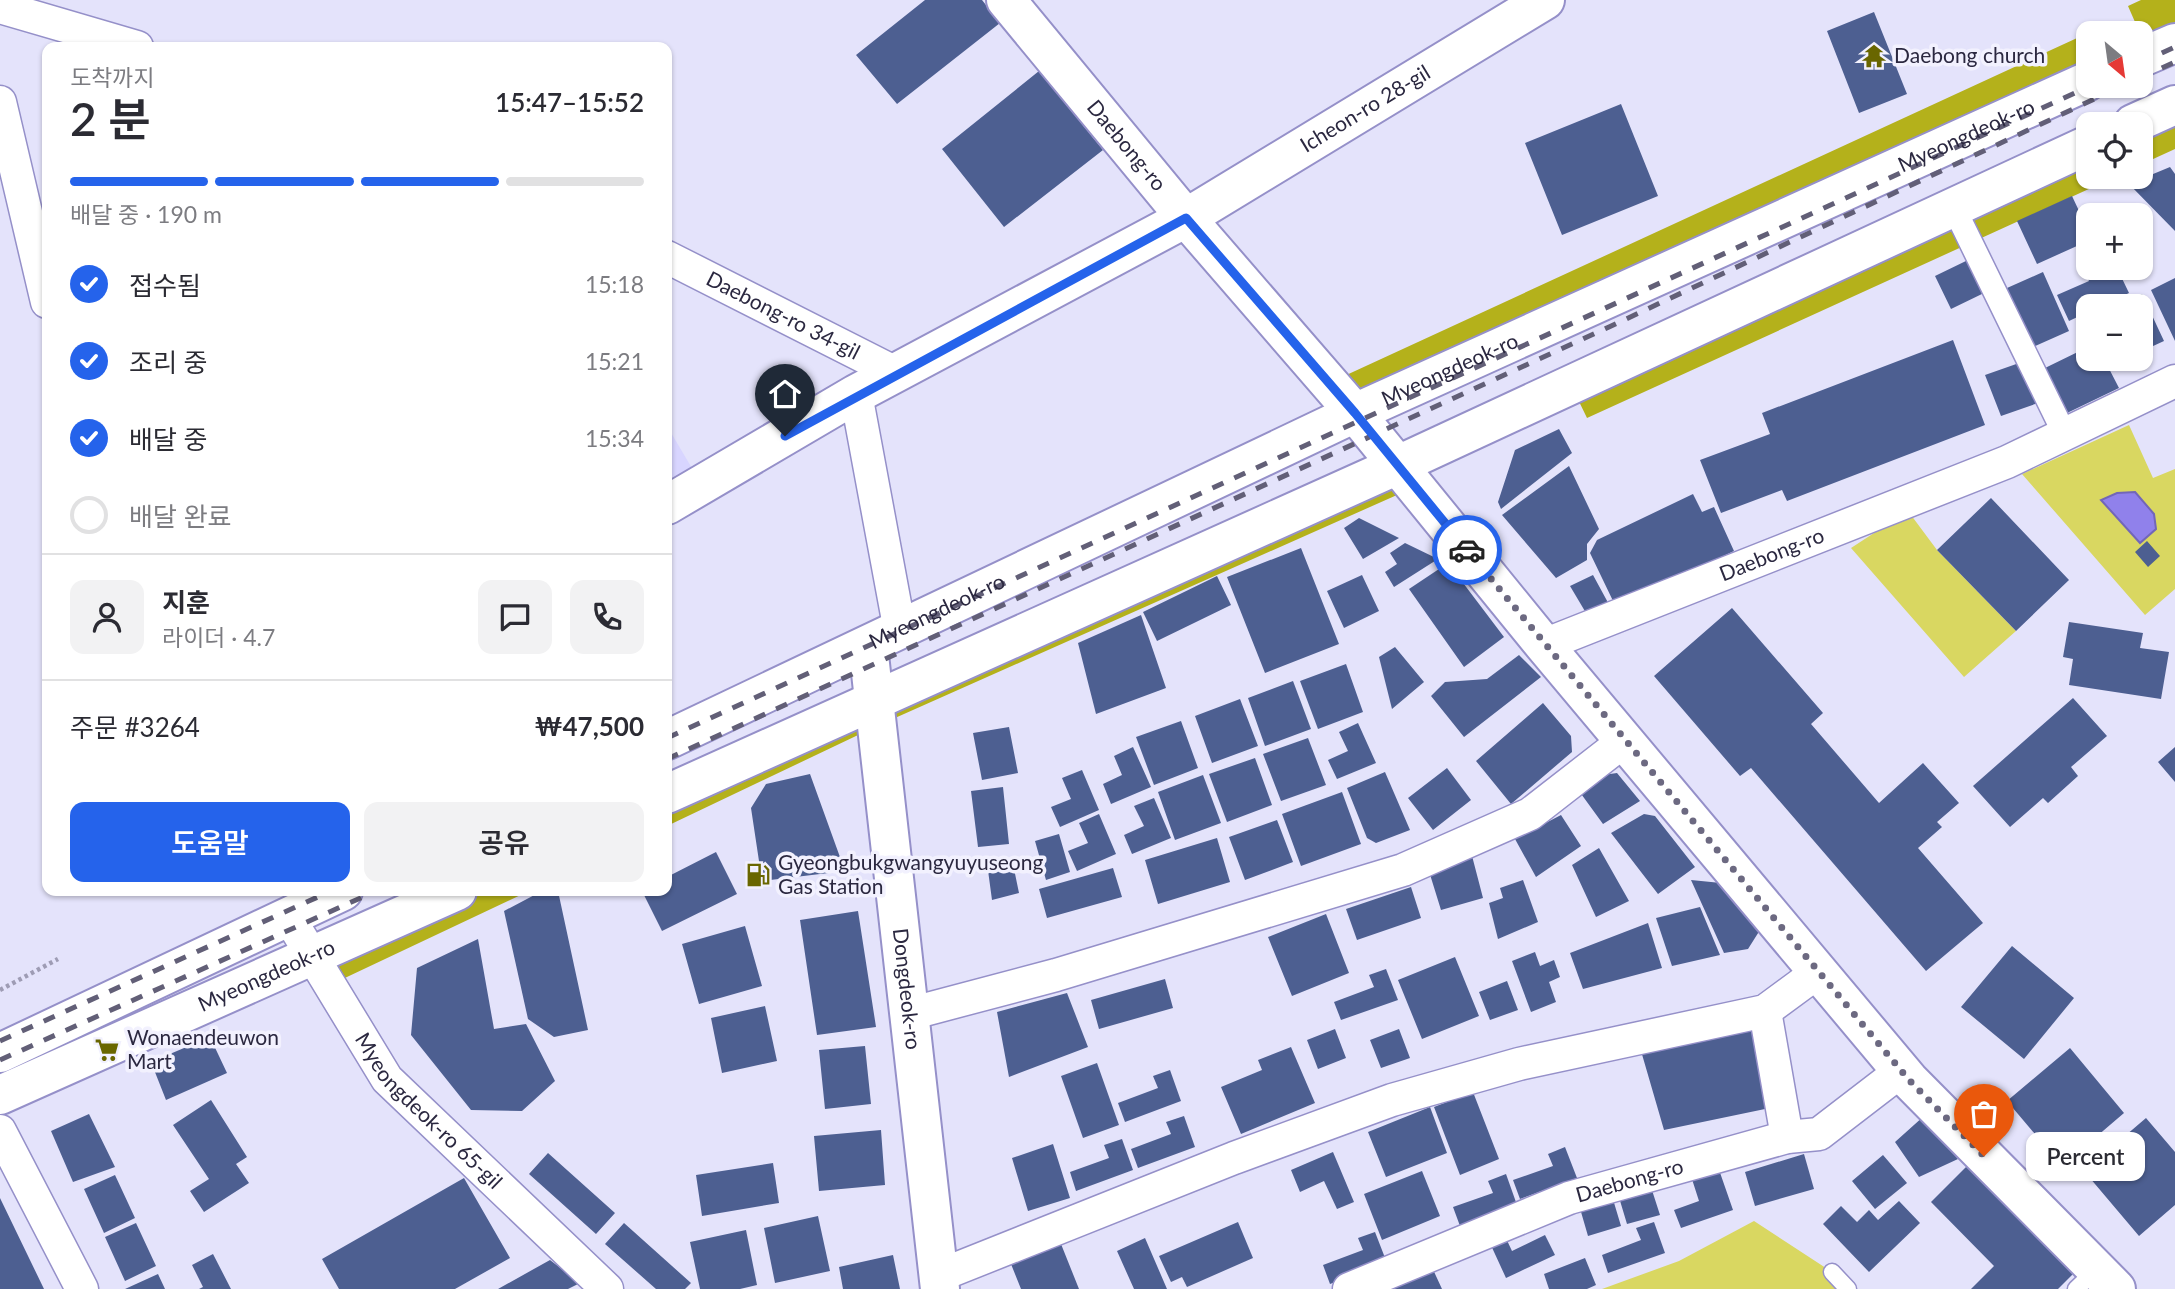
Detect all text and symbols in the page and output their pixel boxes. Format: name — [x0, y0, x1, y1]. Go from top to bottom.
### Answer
north arrow — [2076, 21, 2152, 98]
map controls — [2076, 21, 2153, 371]
temple icon: Daebong church — [1860, 42, 1888, 70]
place label: Daebong church — [1894, 42, 2045, 67]
street label: Icheon-ro 28-gil — [1295, 59, 1434, 157]
text: 도착까지 — [70, 63, 155, 91]
text: 15:47–15:52 — [495, 86, 644, 118]
text: 2 분 — [70, 91, 150, 146]
street label: Myeongdeok-ro — [1894, 93, 2038, 176]
street label: Daebong-ro — [1083, 94, 1172, 195]
button: locate — [2076, 112, 2153, 189]
text: 배달 중 · 190 m — [70, 200, 222, 228]
button: + — [2076, 203, 2153, 280]
icon: check — [70, 265, 108, 303]
street label: Daebong-ro 34-gil — [703, 265, 865, 364]
text: 접수됨 — [129, 269, 201, 301]
text: 15:18 — [585, 270, 644, 298]
button: − — [2076, 294, 2153, 371]
street label: Myeongdeok-ro — [1377, 327, 1522, 410]
icon: check — [70, 342, 108, 380]
text: 조리 중 — [129, 346, 207, 378]
text: 15:21 — [585, 347, 644, 375]
pin — [755, 364, 815, 436]
icon: home — [766, 375, 804, 413]
icon: check — [70, 419, 108, 457]
text: 배달 중 — [129, 423, 207, 455]
text: 15:34 — [585, 424, 644, 452]
text: 배달 완료 — [129, 500, 231, 532]
courier — [1432, 515, 1502, 585]
street label: Daebong-ro — [1715, 522, 1827, 585]
icon: car — [1448, 531, 1486, 569]
street label: Myeongdeok-ro — [865, 567, 1008, 653]
button: person — [70, 580, 144, 654]
button: chat — [478, 580, 552, 654]
button: phone — [570, 580, 644, 654]
text: 지훈 — [162, 586, 210, 618]
text: 라이더 · 4.7 — [162, 623, 275, 651]
text: ₩47,500 — [534, 710, 644, 742]
text: 주문 #3264 — [70, 711, 200, 743]
button: 도움말 — [70, 802, 350, 882]
button: 공유 — [364, 802, 644, 882]
place label: Gyeongbukgwangyuyuseong Gas Station — [778, 849, 1043, 898]
fuel station icon: Gyeongbukgwangyuyuseong Gas Station — [744, 861, 772, 889]
street label: Dongdeok-ro — [889, 927, 927, 1051]
street label: Myeongdeok-ro — [194, 933, 338, 1016]
place label: Wonaendeuwon Mart — [127, 1024, 279, 1073]
street label: Myeongdeok-ro 65-gil — [351, 1028, 508, 1193]
supermarket icon: Wonaendeuwon Mart — [93, 1036, 121, 1064]
pin — [1954, 1084, 2014, 1156]
icon: bag — [1965, 1095, 2003, 1133]
callout: Percent — [2026, 1132, 2145, 1180]
text: Percent — [2047, 1142, 2124, 1170]
street label: Daebong-ro — [1573, 1153, 1686, 1207]

